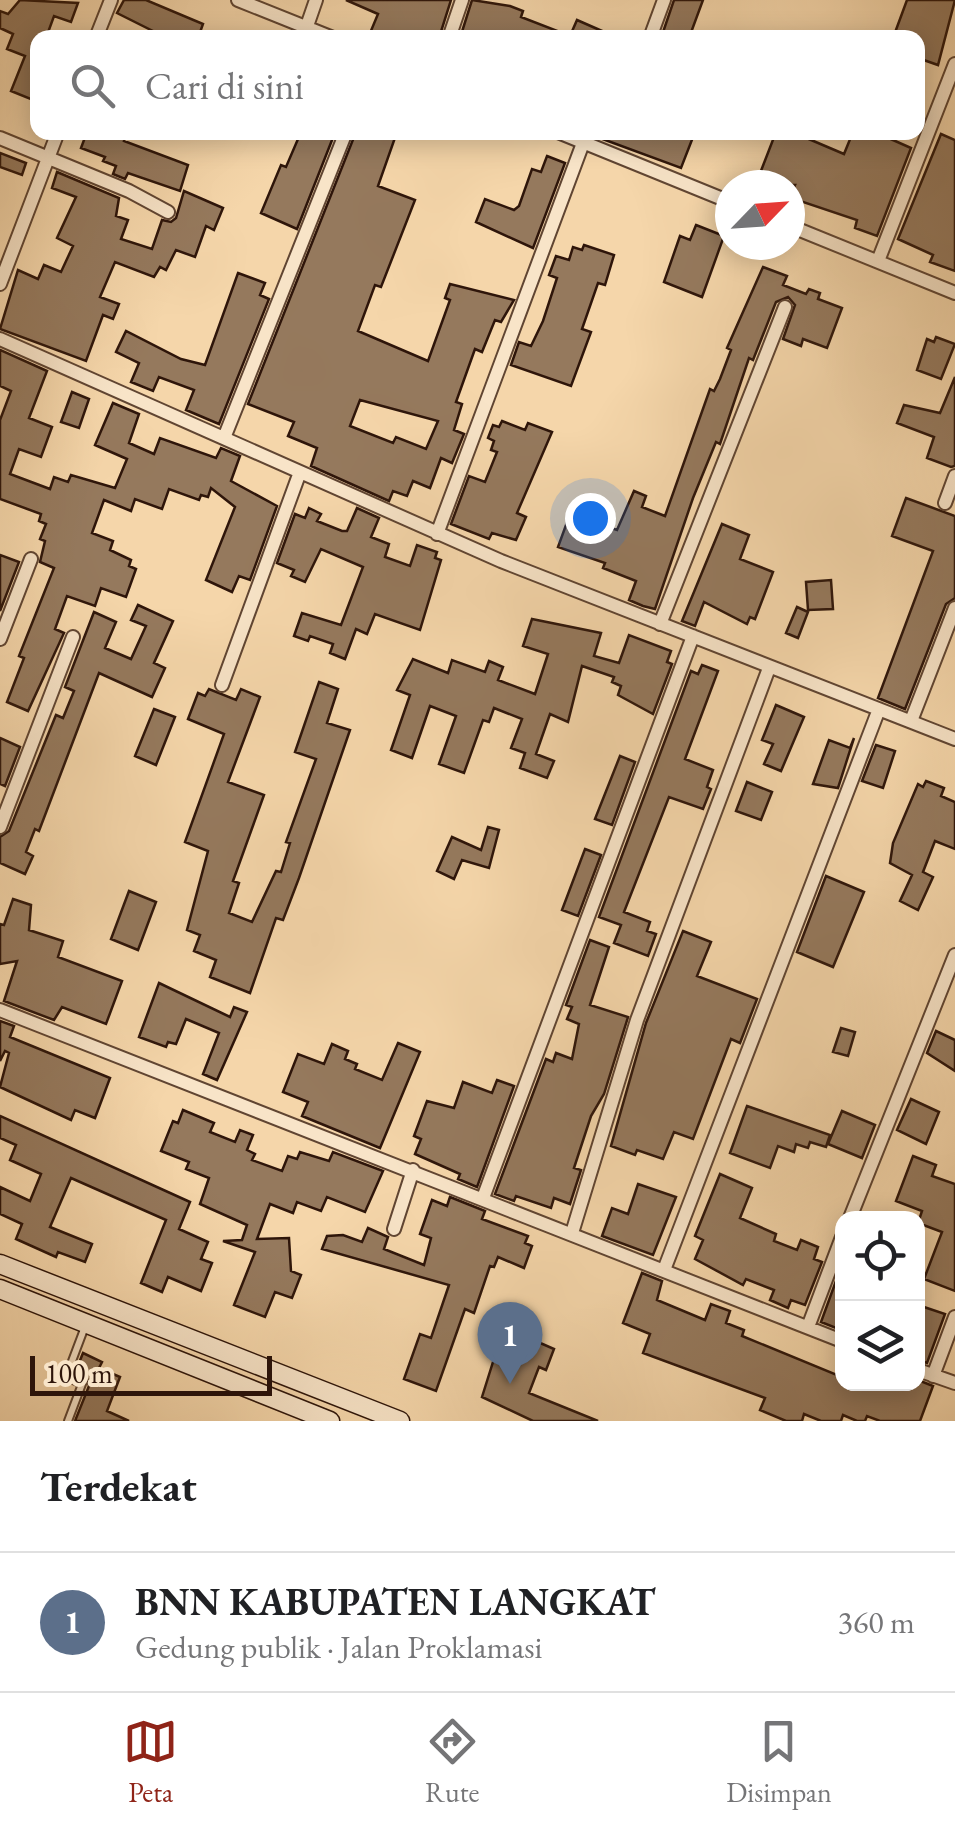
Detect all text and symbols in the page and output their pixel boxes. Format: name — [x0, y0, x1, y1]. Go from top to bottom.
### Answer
search box — [30, 30, 925, 140]
icon: search — [65, 58, 120, 113]
text: Cari di sini — [145, 61, 304, 110]
north arrow — [715, 170, 805, 260]
your location — [565, 493, 616, 544]
map controls — [835, 1211, 925, 1391]
button: locate — [835, 1211, 925, 1301]
button: layers — [835, 1301, 925, 1391]
pin: 1 — [478, 1302, 542, 1384]
scale bar — [30, 1351, 272, 1396]
text: 100 m — [45, 1355, 113, 1391]
text: Terdekat — [40, 1459, 197, 1514]
text: BNN KABUPATEN LANGKAT — [135, 1577, 655, 1626]
text: 1 — [64, 1601, 81, 1643]
text: 360 m — [838, 1601, 915, 1643]
text: Gedung publik · Jalan Proklamasi — [135, 1626, 542, 1668]
tab: Peta — [123, 1714, 178, 1810]
tab: Rute — [425, 1714, 480, 1810]
tab: Disimpan — [726, 1714, 832, 1810]

